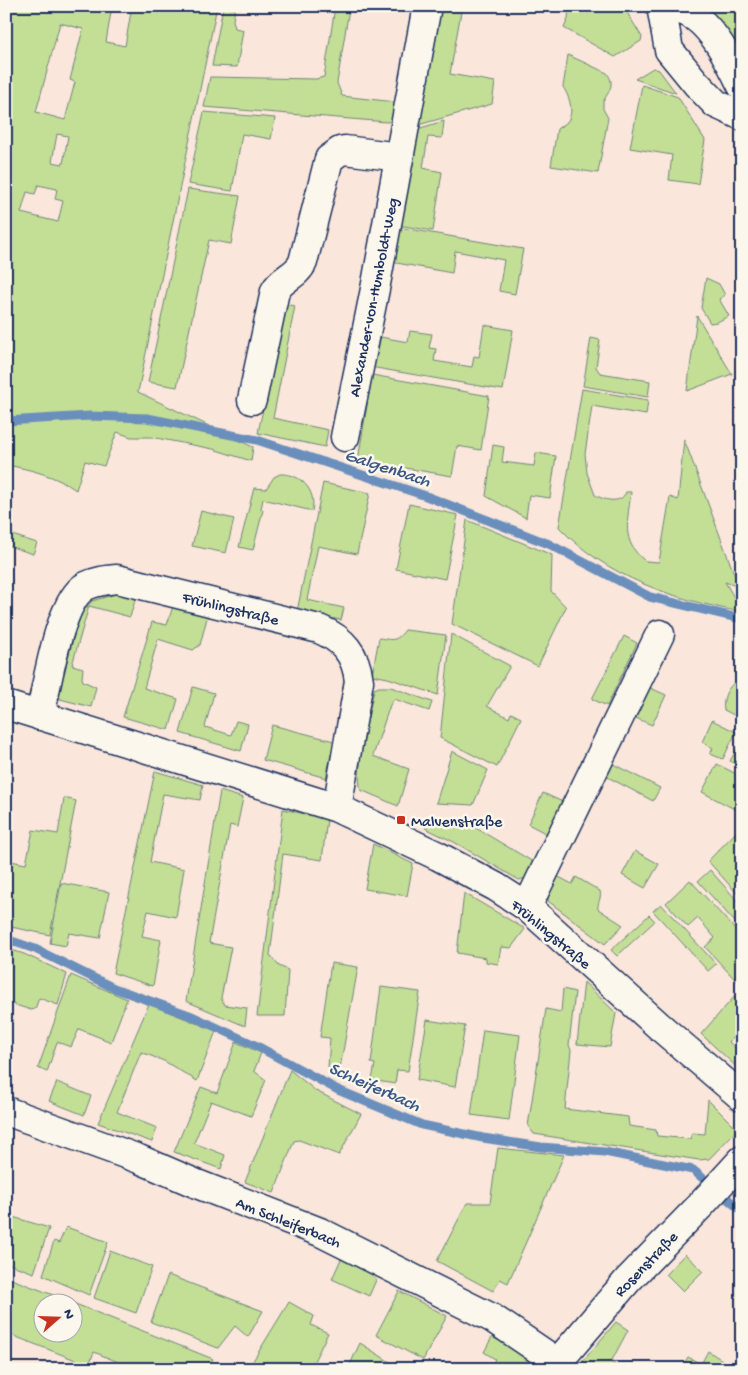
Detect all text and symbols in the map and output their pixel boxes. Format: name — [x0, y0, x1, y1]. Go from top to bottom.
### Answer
street label: Alexander-von-Humboldt-Weg — [347, 196, 404, 399]
water label: Galgenbach — [342, 446, 433, 493]
street label: Frühlingstraße — [179, 589, 281, 632]
marker: Malvenstraße — [395, 814, 407, 826]
place label: Malvenstraße — [411, 814, 503, 833]
street label: Frühlingstraße — [505, 896, 594, 975]
water label: Schleiferbach — [325, 1059, 423, 1118]
street label: Am Schleiferbach — [232, 1195, 343, 1254]
street label: Rosenstraße — [612, 1228, 684, 1302]
north arrow — [32, 1292, 82, 1342]
text: N — [58, 1307, 77, 1322]

